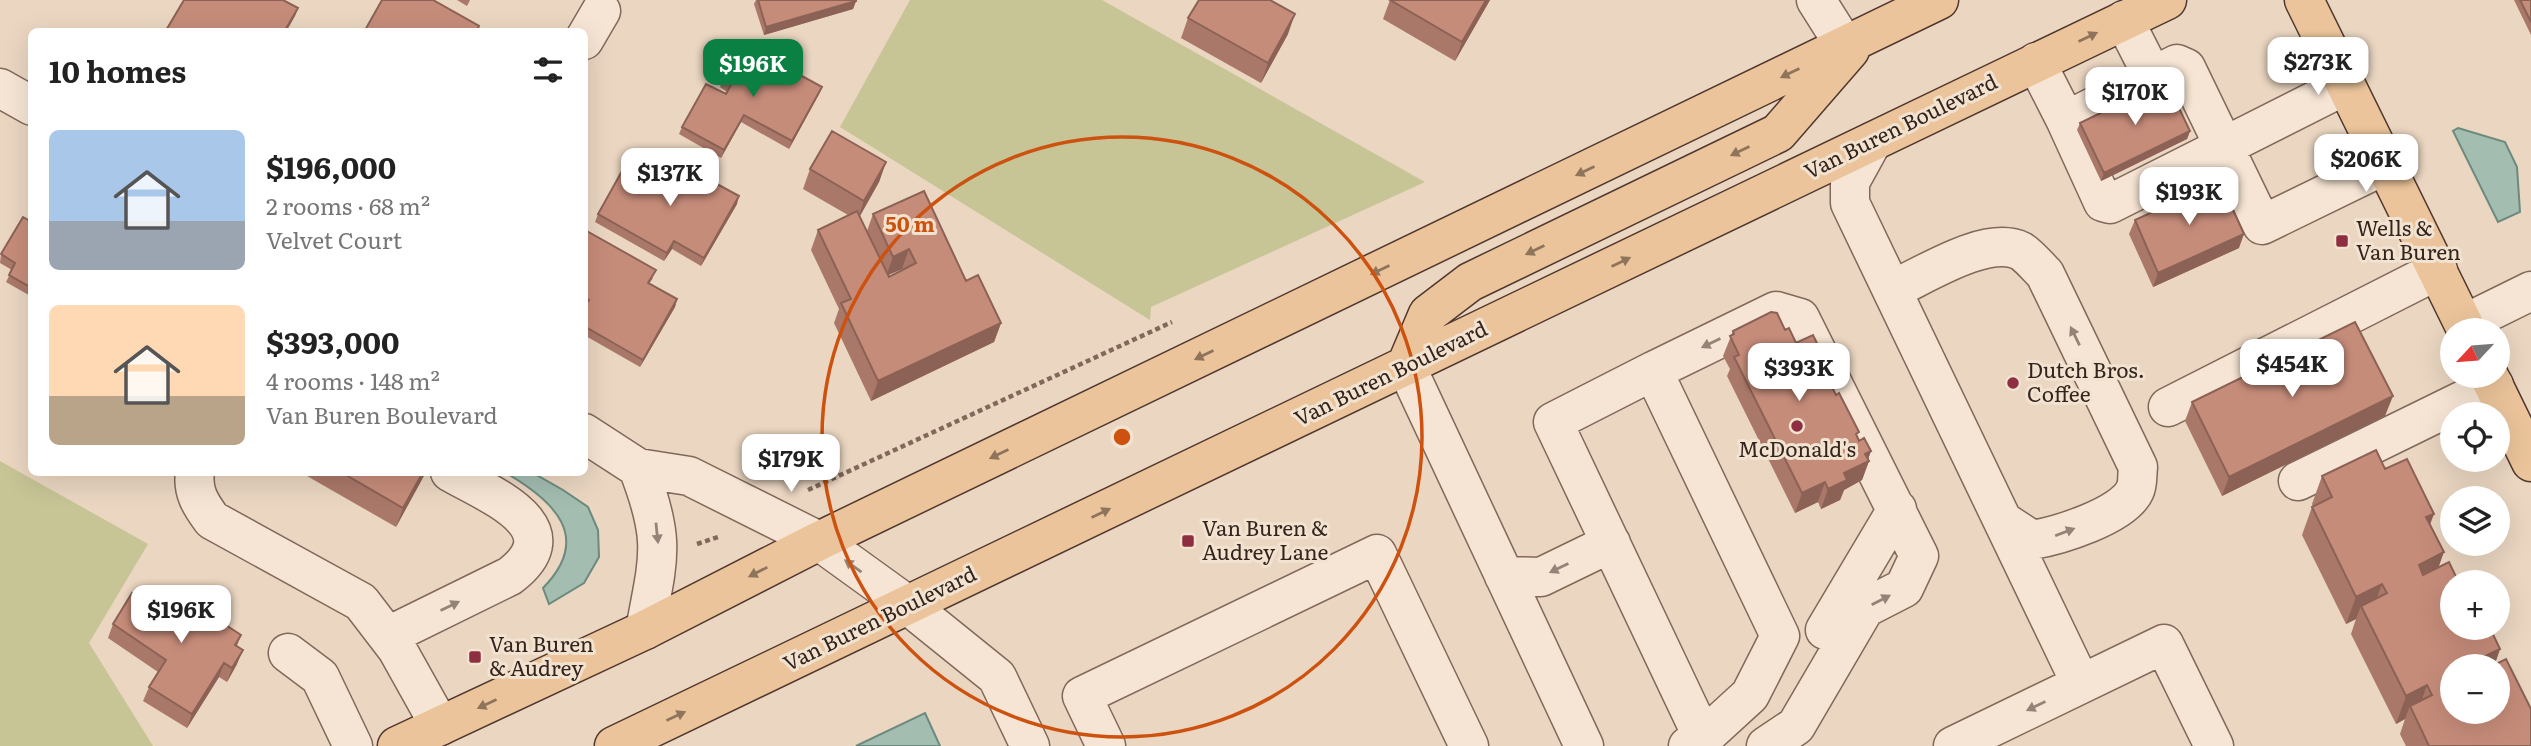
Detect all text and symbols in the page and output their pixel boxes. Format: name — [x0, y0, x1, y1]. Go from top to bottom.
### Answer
one-way arrow — [2078, 31, 2098, 43]
pin: $273K — [2269, 38, 2367, 97]
pin: $196K — [704, 40, 802, 99]
text: $273K — [2284, 43, 2353, 77]
text: $196K — [719, 45, 787, 79]
text: 10 homes — [49, 48, 186, 92]
icon: filters — [529, 51, 567, 89]
street label: Van Buren Boulevard — [1798, 64, 2002, 185]
one-way arrow — [1780, 67, 1800, 78]
pin: $170K — [2086, 68, 2184, 127]
text: $170K — [2101, 73, 2169, 107]
pin: $206K — [2317, 134, 2415, 194]
text: $206K — [2330, 140, 2402, 174]
text: $196,000 — [266, 144, 396, 188]
one-way arrow — [1730, 146, 1750, 157]
pin: $137K — [621, 148, 719, 208]
text: $137K — [637, 154, 703, 188]
icon: home — [105, 158, 189, 242]
one-way arrow — [1575, 166, 1595, 177]
pin: $193K — [2140, 168, 2238, 227]
text: $193K — [2155, 173, 2223, 207]
text: 2 rooms · 68 m² — [266, 188, 430, 222]
text: 50 m — [885, 207, 935, 238]
place label: Wells & Van Buren — [2356, 211, 2461, 266]
text: Velvet Court — [266, 222, 402, 256]
marker: Wells & Van Buren — [2334, 233, 2350, 249]
one-way arrow — [1525, 245, 1545, 256]
one-way arrow — [1611, 256, 1631, 268]
one-way arrow — [1370, 265, 1390, 276]
street label: Van Buren Boulevard — [1288, 311, 1492, 432]
north arrow — [2440, 318, 2510, 388]
map controls — [2440, 318, 2510, 724]
text: $393,000 — [266, 319, 399, 363]
one-way arrow — [2069, 326, 2080, 346]
icon: home — [105, 333, 189, 417]
one-way arrow — [1701, 337, 1721, 348]
pin: $454K — [2243, 340, 2341, 399]
pin: $393K — [1750, 344, 1848, 403]
text: $454K — [2256, 345, 2328, 379]
one-way arrow — [1194, 349, 1214, 361]
text: $393K — [1764, 349, 1834, 383]
place label: Dutch Bros. Coffee — [2027, 353, 2145, 408]
text: 4 rooms · 148 m² — [266, 363, 440, 397]
marker: Dutch Bros. Coffee — [2005, 375, 2021, 391]
text: Van Buren Boulevard — [266, 397, 498, 431]
button: locate — [2440, 402, 2510, 472]
marker: McDonald's — [1789, 418, 1805, 434]
centre of rings — [1110, 425, 1134, 449]
place label: McDonald's — [1738, 432, 1856, 463]
pin: $179K — [742, 434, 840, 494]
text: $179K — [758, 440, 824, 474]
one-way arrow — [989, 448, 1009, 460]
button: layers — [2440, 486, 2510, 556]
one-way arrow — [1091, 507, 1111, 519]
place label: Van Buren & Audrey Lane — [1202, 511, 1329, 566]
one-way arrow — [652, 522, 663, 544]
one-way arrow — [2054, 526, 2075, 537]
marker: Van Buren & Audrey Lane — [1180, 533, 1196, 549]
street label: Van Buren Boulevard — [777, 556, 981, 677]
one-way arrow — [844, 559, 862, 573]
one-way arrow — [1549, 562, 1569, 574]
one-way arrow — [748, 566, 768, 577]
button: + — [2440, 570, 2510, 640]
pin: $196K — [132, 586, 230, 645]
text: $196K — [147, 591, 215, 625]
one-way arrow — [1871, 594, 1891, 605]
one-way arrow — [440, 600, 460, 612]
place label: Van Buren & Audrey — [489, 627, 594, 682]
marker: Van Buren & Audrey — [467, 649, 483, 665]
button: − — [2440, 654, 2510, 724]
one-way arrow — [477, 698, 497, 710]
one-way arrow — [2026, 700, 2046, 711]
one-way arrow — [666, 711, 686, 722]

